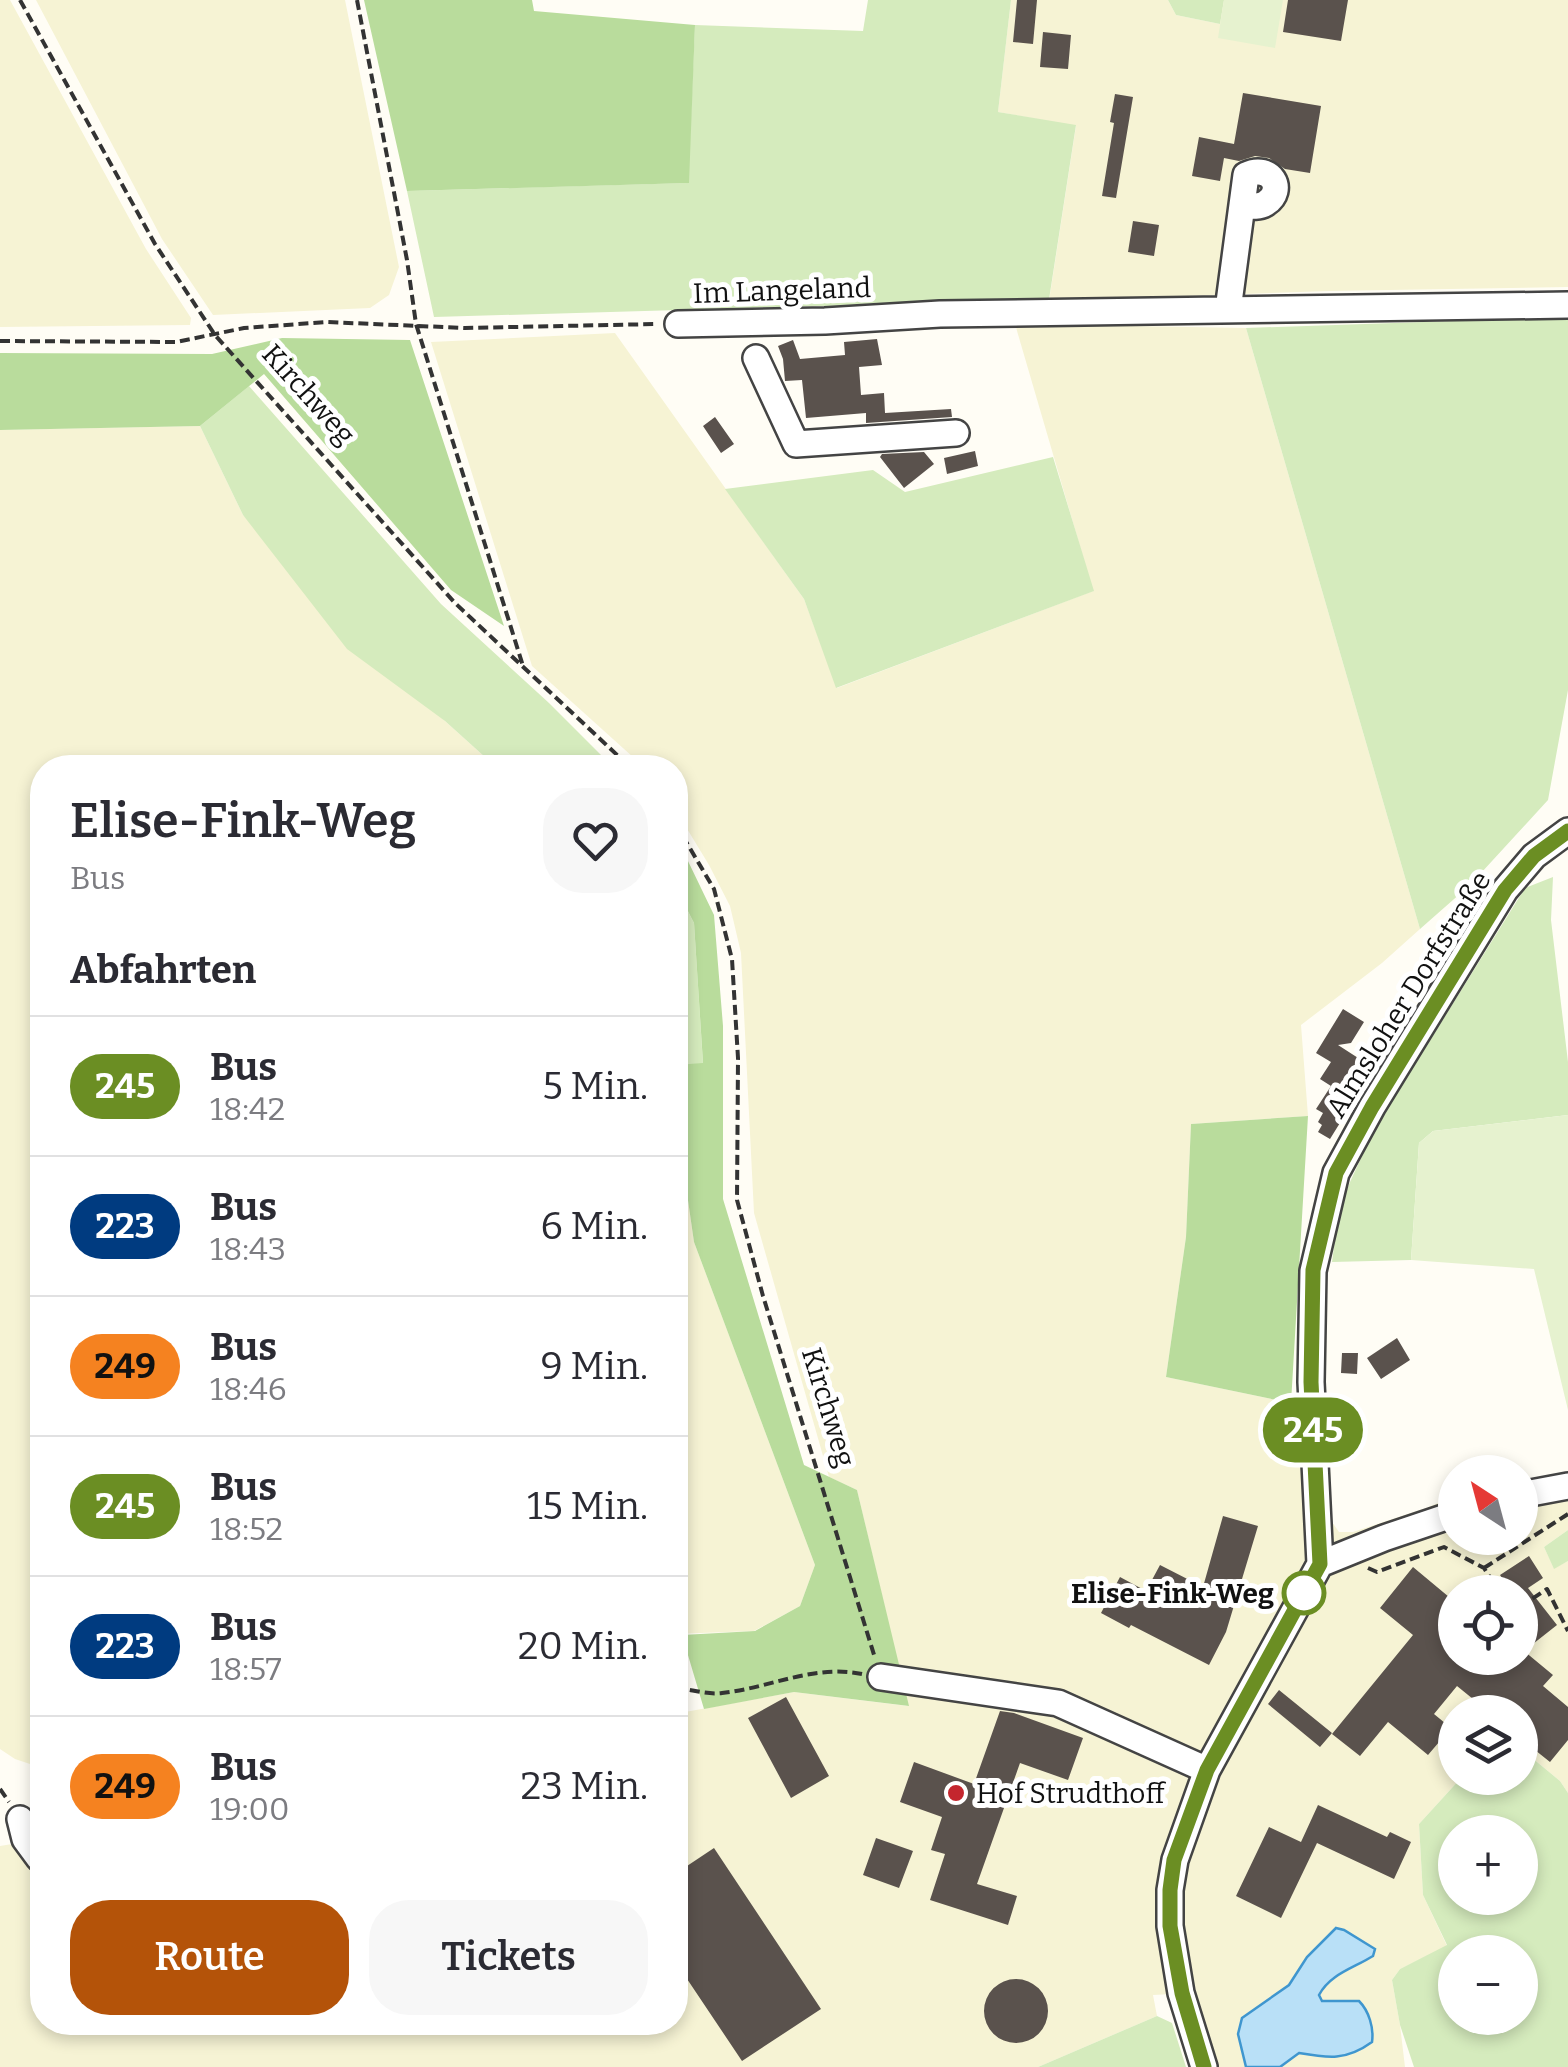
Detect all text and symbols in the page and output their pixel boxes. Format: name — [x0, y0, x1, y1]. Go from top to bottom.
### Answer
street label: Im Langeland — [692, 271, 872, 310]
street label: Kirchweg — [255, 338, 362, 451]
button: heart — [543, 788, 648, 893]
text: Elise-Fink-Weg — [70, 792, 416, 850]
text: Bus — [70, 859, 125, 897]
street label: Almsloher Dorfstraße — [1319, 865, 1498, 1123]
text: Abfahrten — [70, 947, 256, 993]
text: Bus — [210, 1044, 277, 1090]
text: 5 Min. — [543, 1063, 648, 1109]
text: 245 — [95, 1065, 155, 1107]
text: 18:42 — [210, 1090, 285, 1128]
text: Bus — [210, 1184, 277, 1230]
text: 6 Min. — [541, 1203, 648, 1249]
text: 223 — [95, 1205, 155, 1247]
text: 18:43 — [210, 1230, 286, 1268]
text: Bus — [210, 1324, 277, 1370]
text: 9 Min. — [541, 1343, 648, 1389]
street label: Kirchweg — [795, 1344, 862, 1471]
text: 249 — [94, 1345, 156, 1387]
text: 18:46 — [210, 1370, 286, 1408]
line badge: 245 — [1256, 1398, 1370, 1462]
text: 245 — [1283, 1409, 1343, 1451]
north arrow — [1438, 1455, 1538, 1555]
map controls — [1438, 1455, 1538, 2035]
text: Bus — [210, 1464, 277, 1510]
text: 15 Min. — [527, 1483, 648, 1529]
text: 245 — [95, 1485, 155, 1527]
text: 18:52 — [210, 1510, 283, 1548]
marker: Elise-Fink-Weg — [1283, 1572, 1325, 1614]
button: locate — [1438, 1575, 1538, 1675]
place label: Elise-Fink-Weg — [1071, 1577, 1274, 1610]
text: Bus — [210, 1604, 277, 1650]
text: 20 Min. — [518, 1623, 648, 1669]
text: 223 — [95, 1625, 155, 1667]
text: 18:57 — [210, 1650, 282, 1688]
button: layers — [1438, 1695, 1538, 1795]
text: Bus — [210, 1744, 277, 1790]
text: 23 Min. — [521, 1763, 648, 1809]
text: 249 — [94, 1765, 156, 1807]
place label: Hof Strudthoff — [976, 1777, 1166, 1810]
marker: Hof Strudthoff — [945, 1782, 967, 1804]
text: 19:00 — [210, 1790, 290, 1828]
button: + — [1438, 1815, 1538, 1915]
button: Route — [70, 1900, 349, 2015]
button: Tickets — [369, 1900, 648, 2015]
button: − — [1438, 1935, 1538, 2035]

